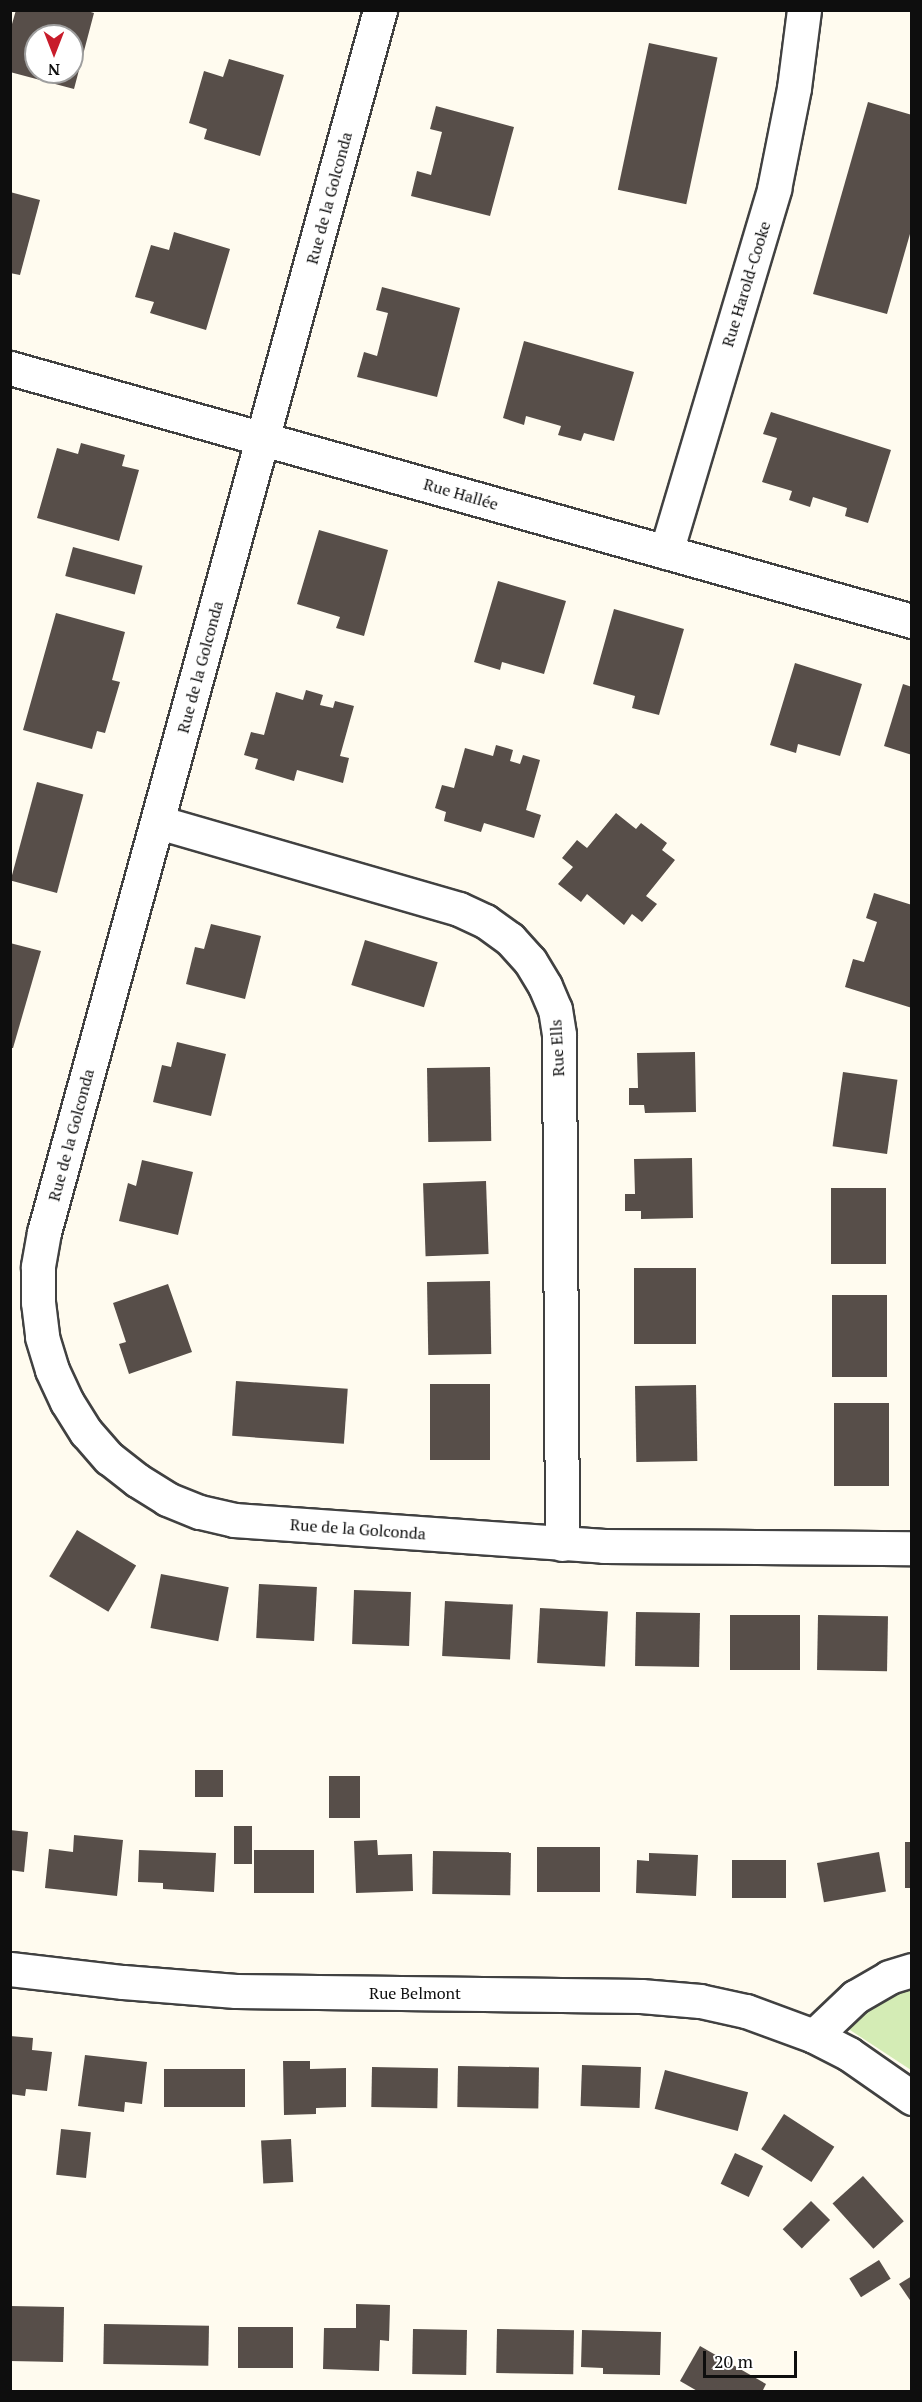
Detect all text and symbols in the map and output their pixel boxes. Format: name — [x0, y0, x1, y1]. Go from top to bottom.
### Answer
north arrow — [24, 24, 84, 84]
text: N — [48, 59, 60, 81]
street label: Rue de la Golconda — [302, 130, 356, 266]
street label: Rue Harold-Cooke — [718, 219, 774, 349]
street label: Rue Hallée — [421, 474, 501, 514]
street label: Rue de la Golconda — [173, 599, 227, 735]
street label: Rue Ells — [546, 1019, 568, 1077]
street label: Rue de la Golconda — [44, 1067, 98, 1203]
street label: Rue de la Golconda — [289, 1515, 427, 1543]
street label: Rue Belmont — [369, 1983, 461, 2003]
scale bar — [706, 2339, 800, 2377]
text: 20 m — [714, 2349, 753, 2373]

